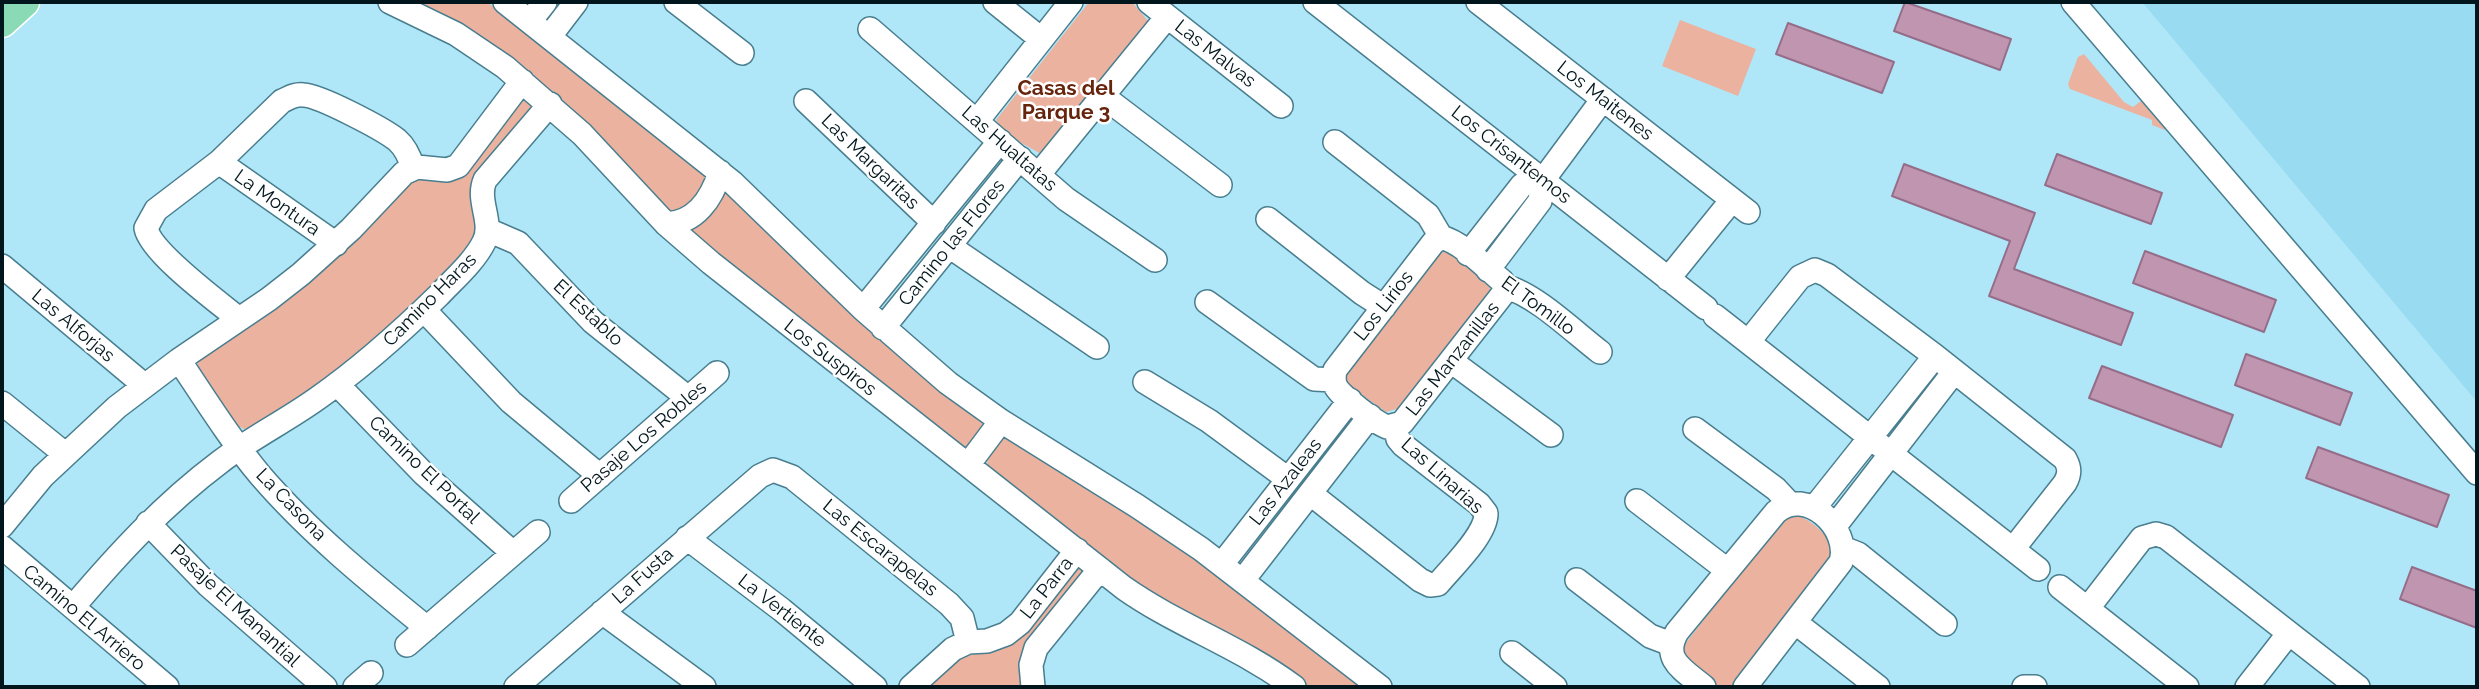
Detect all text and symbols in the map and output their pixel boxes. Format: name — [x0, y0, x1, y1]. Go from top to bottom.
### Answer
street label: Las Malvas — [1170, 15, 1260, 93]
street label: Los Maitenes — [1552, 56, 1658, 146]
district label: Casas del Parque 3 — [1017, 76, 1115, 126]
street label: Las Hualtatas — [957, 101, 1061, 197]
street label: Los Crisantemos — [1447, 101, 1575, 209]
street label: Las Margaritas — [816, 109, 924, 215]
street label: La Montura — [230, 165, 324, 241]
street label: Camino las Flores — [894, 175, 1010, 311]
street label: Camino Haras — [379, 249, 481, 351]
street label: Los Lirios — [1350, 266, 1418, 346]
street label: El Tomillo — [1497, 272, 1579, 340]
street label: El Establo — [548, 275, 628, 351]
street label: Las Alforjas — [27, 285, 119, 367]
street label: Las Manzanillas — [1401, 298, 1505, 420]
street label: Los Suspiros — [779, 315, 881, 401]
street label: Pasaje Los Robles — [577, 376, 711, 498]
street label: Camino El Portal — [364, 411, 484, 529]
street label: Las Linarias — [1396, 433, 1488, 519]
street label: Las Azaleas — [1245, 434, 1327, 530]
street label: La Casona — [251, 464, 331, 546]
street label: Las Escarapelas — [818, 495, 942, 601]
street label: Pasaje El Manantial — [165, 540, 305, 672]
street label: La Fusta — [608, 543, 678, 609]
street label: La Parra — [1016, 553, 1078, 623]
street label: Camino El Arriero — [18, 560, 150, 676]
street label: La Vertiente — [733, 569, 831, 653]

